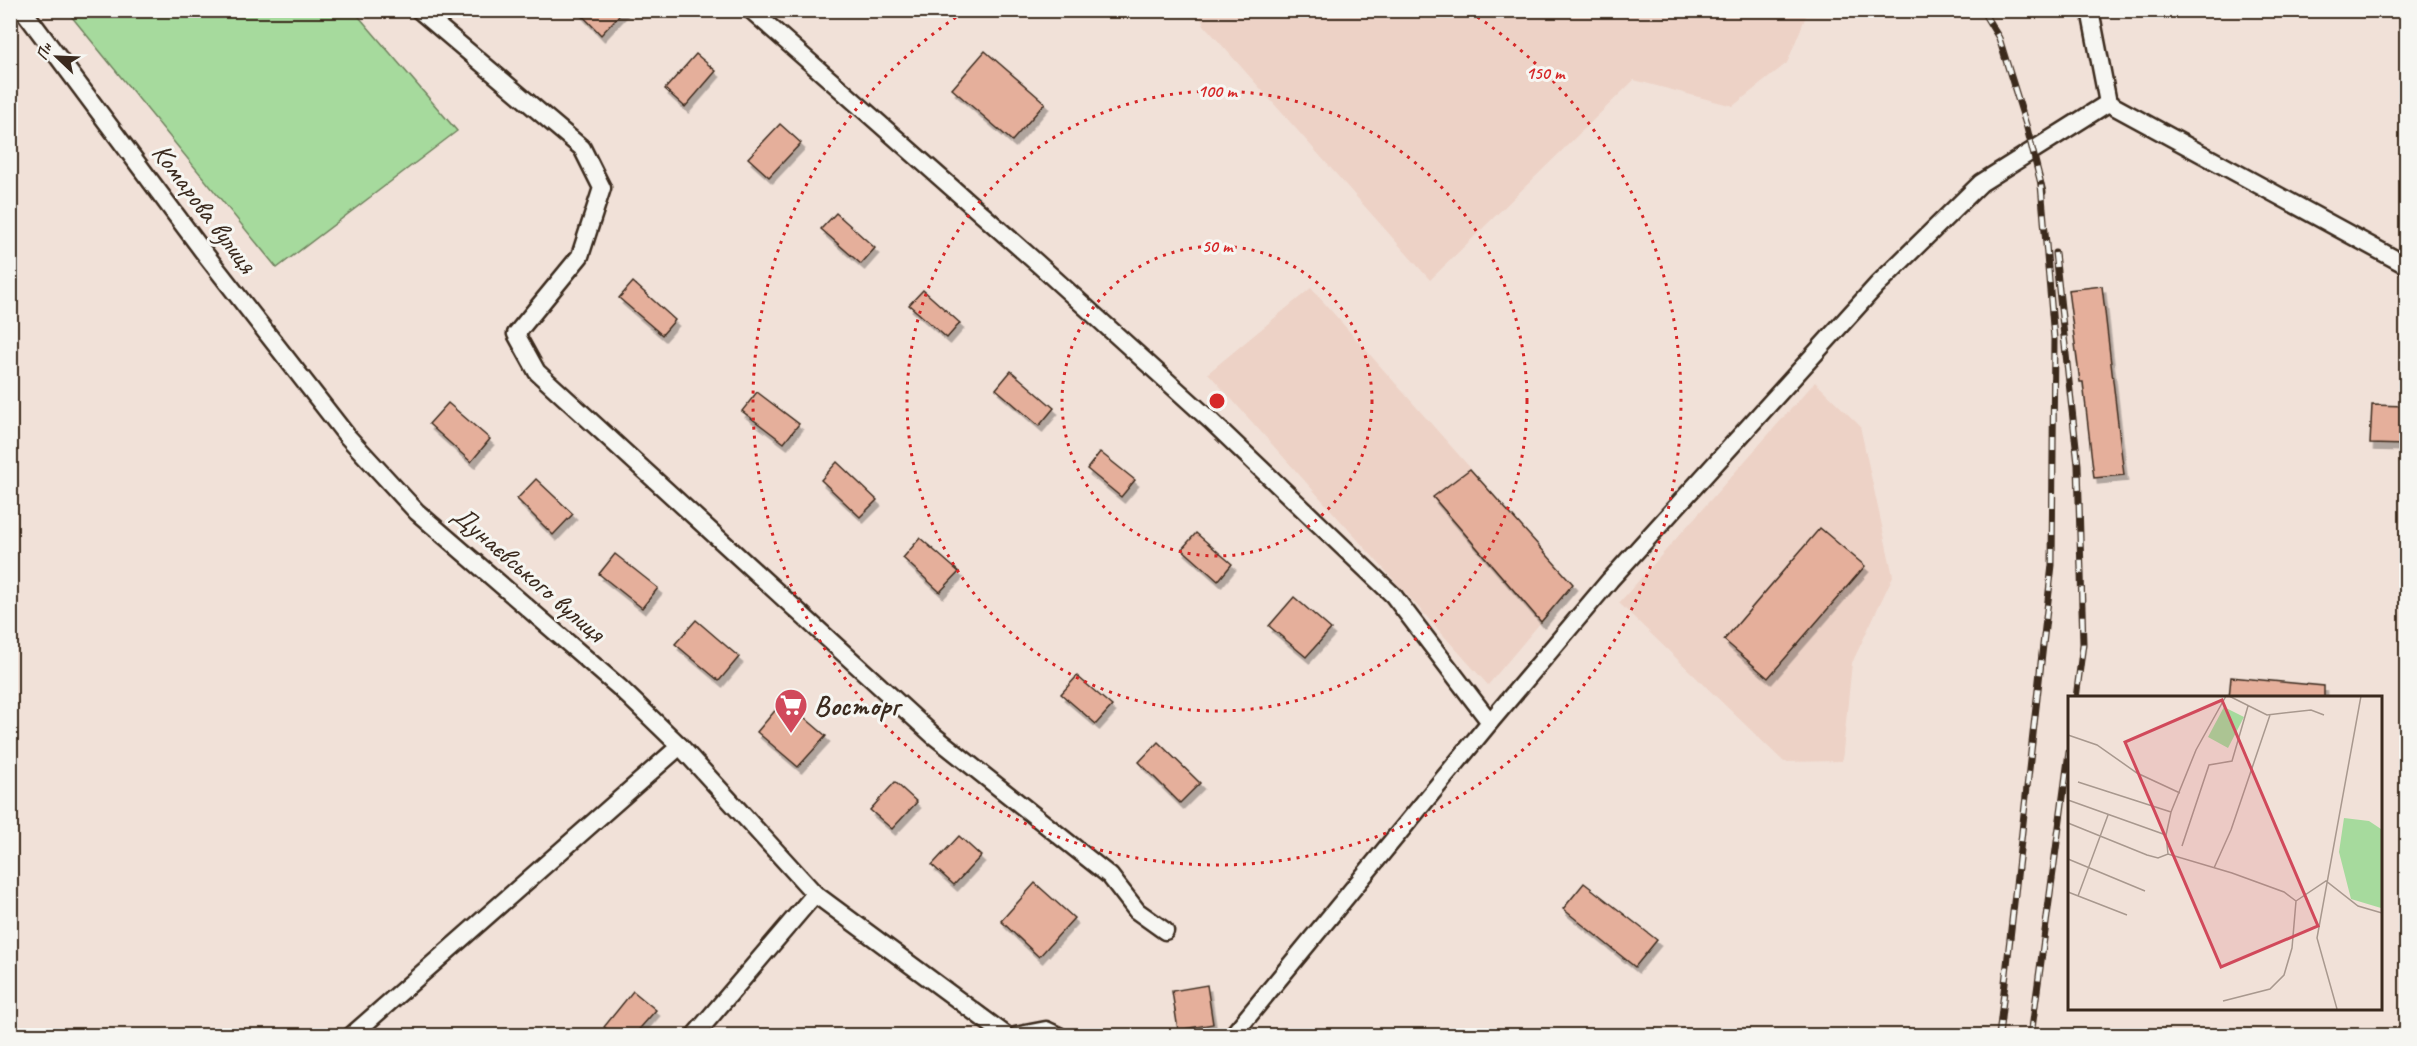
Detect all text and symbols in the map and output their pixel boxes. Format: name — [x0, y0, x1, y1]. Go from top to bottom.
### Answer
north arrow — [27, 27, 87, 87]
text: Пн — [32, 39, 57, 63]
text: 150 m — [1526, 62, 1566, 84]
text: 100 m — [1198, 80, 1238, 102]
street label: Комарова вулиця — [145, 136, 266, 281]
text: 50 m — [1202, 235, 1234, 257]
centre of rings — [1207, 391, 1227, 411]
street label: Дунаєвського вулиця — [445, 497, 614, 650]
supermarket icon: Восторг — [773, 687, 809, 734]
place label: Восторг — [814, 688, 903, 723]
inset map — [2068, 696, 2381, 1010]

